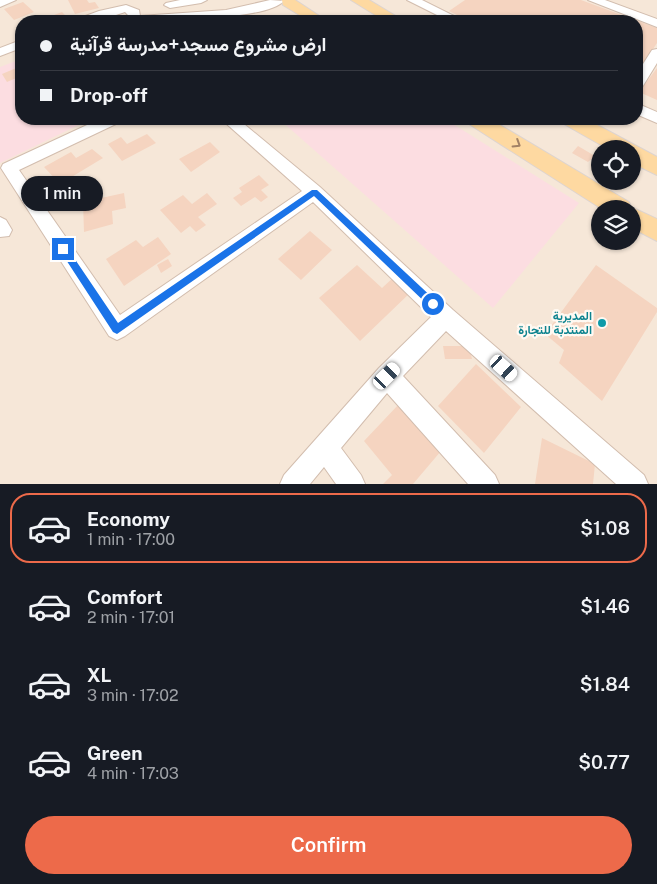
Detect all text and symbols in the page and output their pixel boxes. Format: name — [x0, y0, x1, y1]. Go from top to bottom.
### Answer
text: ارض مشروع مسجد+مدرسة قرآنية — [70, 33, 327, 55]
text: Drop-off — [70, 84, 147, 106]
one-way arrow — [512, 138, 521, 148]
map controls — [591, 140, 641, 250]
button: locate — [591, 140, 641, 190]
callout: 1 min — [22, 176, 104, 212]
text: 1 min — [43, 184, 81, 203]
button: layers — [591, 200, 641, 250]
route end — [52, 238, 74, 260]
route start — [422, 293, 444, 315]
place label: المديرية المنتدبة للتجارة — [518, 309, 592, 338]
marker: المديرية المنتدبة للتجارة — [596, 317, 608, 329]
car — [487, 352, 520, 384]
car — [371, 360, 402, 392]
icon: car — [27, 506, 72, 551]
text: Economy — [87, 508, 170, 530]
text: $1.08 — [580, 517, 630, 539]
text: 1 min · 17:00 — [87, 530, 175, 549]
icon: car — [27, 584, 72, 629]
text: Comfort — [87, 586, 163, 608]
text: $1.46 — [580, 595, 630, 617]
text: 2 min · 17:01 — [87, 608, 175, 627]
icon: car — [27, 662, 72, 707]
text: XL — [87, 664, 112, 686]
text: $1.84 — [580, 673, 630, 695]
text: 3 min · 17:02 — [87, 686, 179, 705]
icon: car — [27, 740, 72, 785]
text: Green — [87, 742, 142, 764]
text: $0.77 — [578, 751, 630, 773]
text: 4 min · 17:03 — [87, 764, 179, 783]
button: Confirm — [25, 816, 632, 874]

